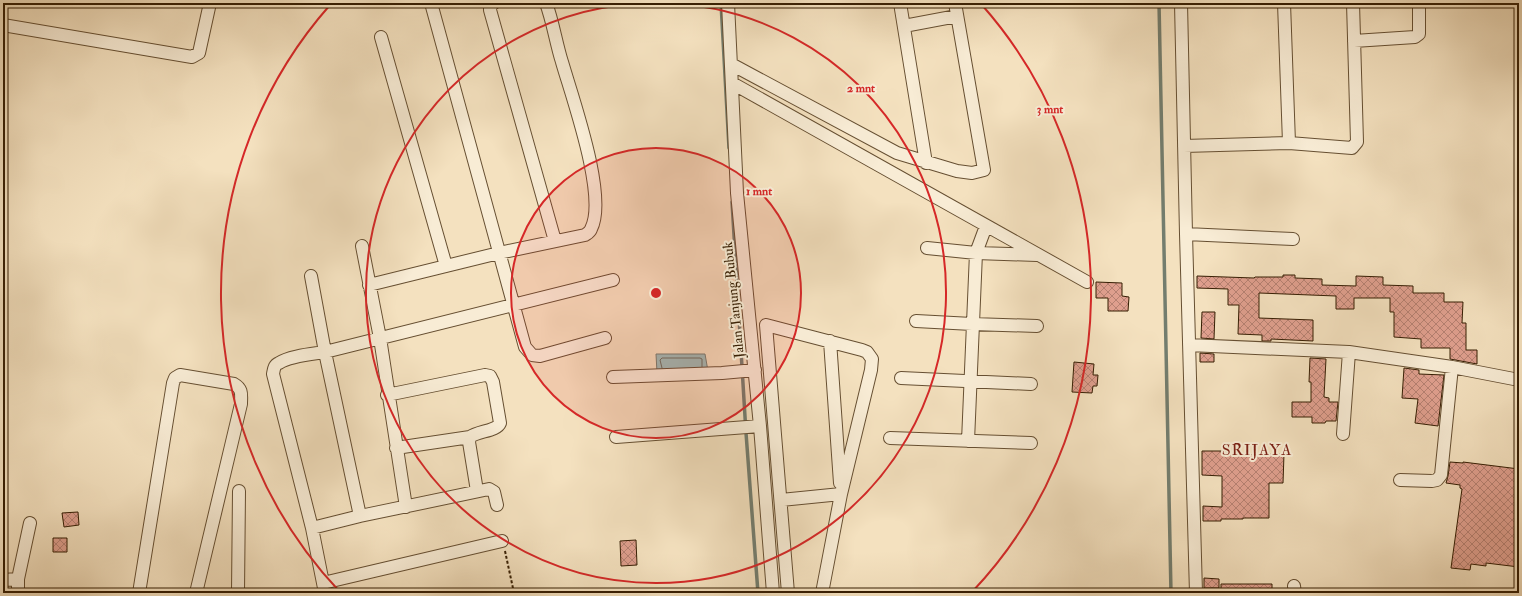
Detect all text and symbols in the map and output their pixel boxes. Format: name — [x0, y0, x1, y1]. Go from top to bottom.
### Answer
text: 2 mnt — [847, 81, 875, 96]
text: 3 mnt — [1037, 102, 1063, 117]
text: 1 mnt — [746, 184, 772, 199]
street label: Jalan Tanjung Bubuk — [719, 241, 748, 360]
centre of rings — [649, 286, 663, 300]
district label: SRIJAYA — [1222, 440, 1292, 461]

